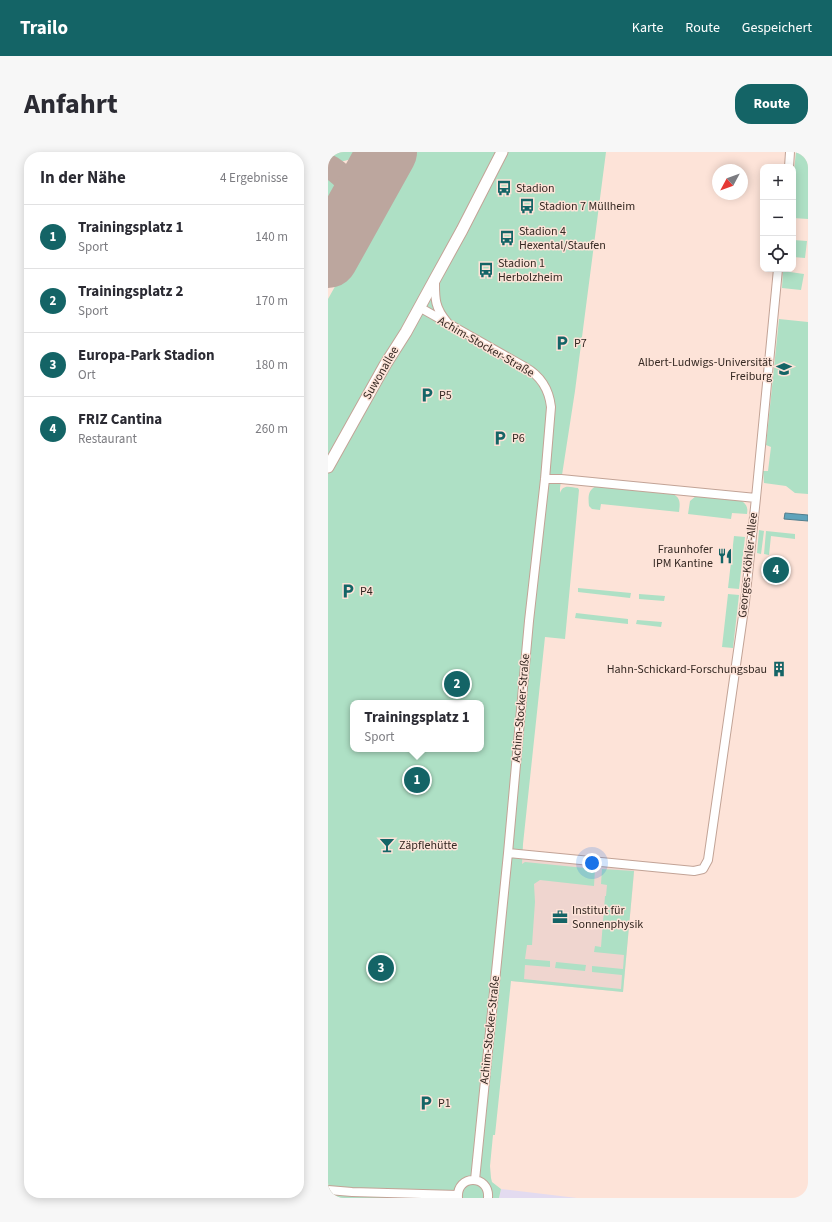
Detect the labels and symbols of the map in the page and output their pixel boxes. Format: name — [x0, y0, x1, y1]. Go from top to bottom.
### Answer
north arrow — [712, 164, 748, 200]
bus stop icon: Stadion — [495, 179, 513, 197]
place label: Stadion — [516, 180, 555, 197]
bus stop icon: Stadion 7 Müllheim — [518, 197, 536, 215]
place label: Stadion 7 Müllheim — [539, 198, 635, 215]
place label: Stadion 4 Hexental/Staufen — [519, 223, 606, 254]
bus stop icon: Stadion 4 Hexental/Staufen — [498, 229, 516, 247]
place label: Stadion 1 Herbolzheim — [498, 255, 563, 286]
bus stop icon: Stadion 1 Herbolzheim — [477, 261, 495, 279]
street label: Achim-Stocker-Straße — [435, 312, 537, 382]
parking icon: P7 — [553, 334, 571, 352]
place label: P7 — [574, 335, 587, 352]
street label: Suwonallee — [359, 343, 403, 403]
place label: Albert-Ludwigs-Universität Freiburg — [638, 354, 772, 385]
school or university icon: Albert-Ludwigs-Universität Freiburg — [775, 360, 793, 378]
parking icon: P5 — [418, 386, 436, 404]
place label: P5 — [439, 387, 452, 404]
parking icon: P6 — [491, 429, 509, 447]
place label: P6 — [512, 430, 525, 447]
street label: Georges-Köhler-Allee — [734, 512, 762, 618]
place label: Fraunhofer IPM Kantine — [653, 541, 714, 572]
restaurant icon: Fraunhofer IPM Kantine — [716, 547, 734, 565]
pin: 4 — [763, 555, 789, 585]
parking icon: P4 — [339, 582, 357, 600]
place label: P4 — [360, 583, 373, 600]
street label: Achim-Stocker-Straße — [508, 653, 534, 763]
building icon: Hahn-Schickard-Forschungsbau — [770, 660, 788, 678]
place label: Hahn-Schickard-Forschungsbau — [607, 661, 767, 678]
pin: 2 — [444, 669, 470, 699]
pin: 1 — [404, 765, 430, 795]
bar icon: Zäpflehütte — [378, 836, 396, 854]
place label: Zäpflehütte — [399, 837, 457, 854]
your location — [582, 853, 602, 873]
place label: Institut für Sonnenphysik — [572, 902, 643, 933]
office icon: Institut für Sonnenphysik — [551, 908, 569, 926]
pin: 3 — [368, 953, 394, 983]
street label: Achim-Stocker-Straße — [476, 975, 504, 1085]
parking icon: P1 — [417, 1094, 435, 1112]
place label: P1 — [438, 1095, 451, 1112]

